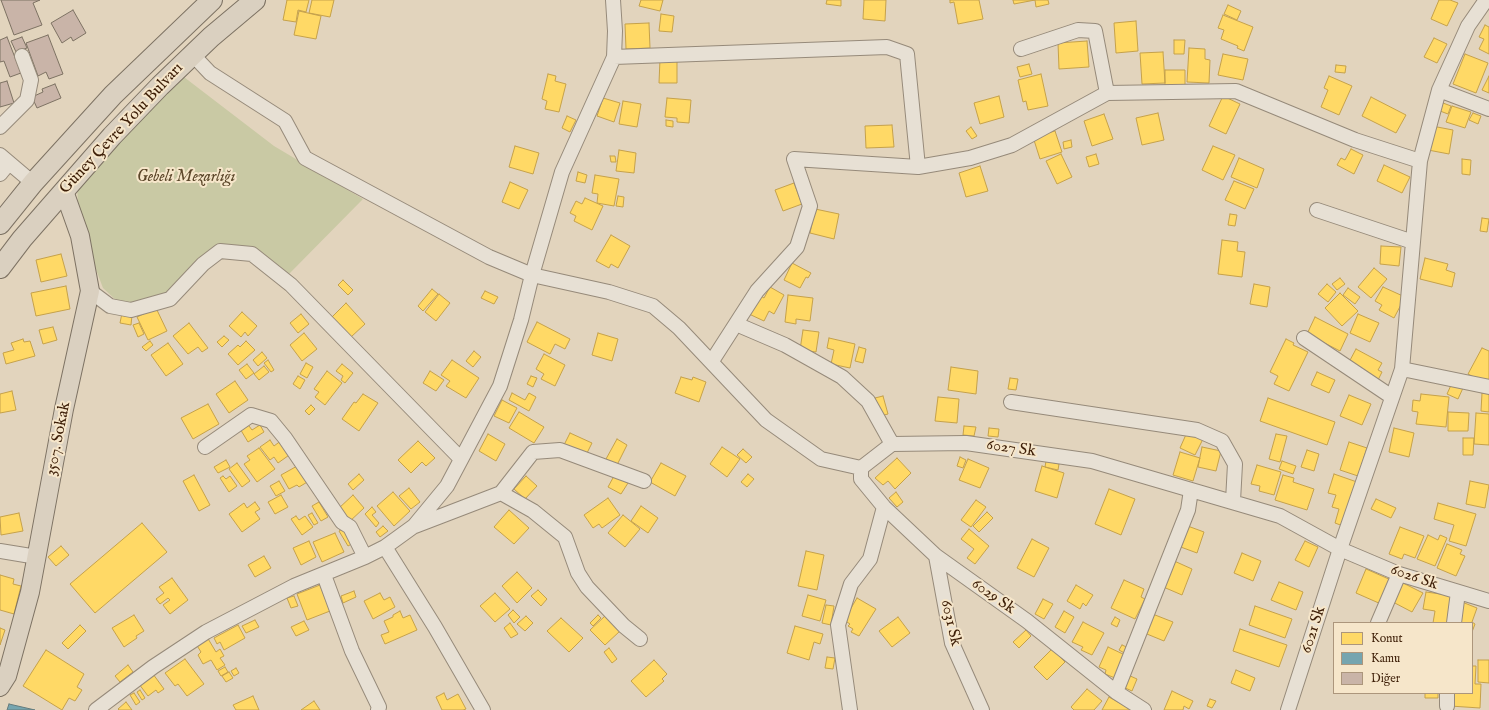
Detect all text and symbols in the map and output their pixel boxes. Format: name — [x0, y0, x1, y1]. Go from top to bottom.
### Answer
street label: Güney Çevre Yolu Bulvarı — [56, 59, 188, 199]
park label: Gebeli Mezarlığı — [137, 168, 235, 188]
street label: 3507. Sokak — [42, 400, 76, 478]
street label: 6027 Sk — [985, 436, 1037, 462]
street label: 6026 Sk — [1388, 561, 1440, 595]
street label: 6029 Sk — [967, 575, 1019, 619]
street label: 6031 Sk — [935, 598, 965, 648]
street label: 6021 Sk — [1297, 604, 1331, 656]
legend — [1333, 622, 1473, 694]
text: Konut — [1371, 631, 1403, 646]
text: Kamu — [1371, 651, 1400, 666]
text: Diğer — [1371, 671, 1400, 686]

